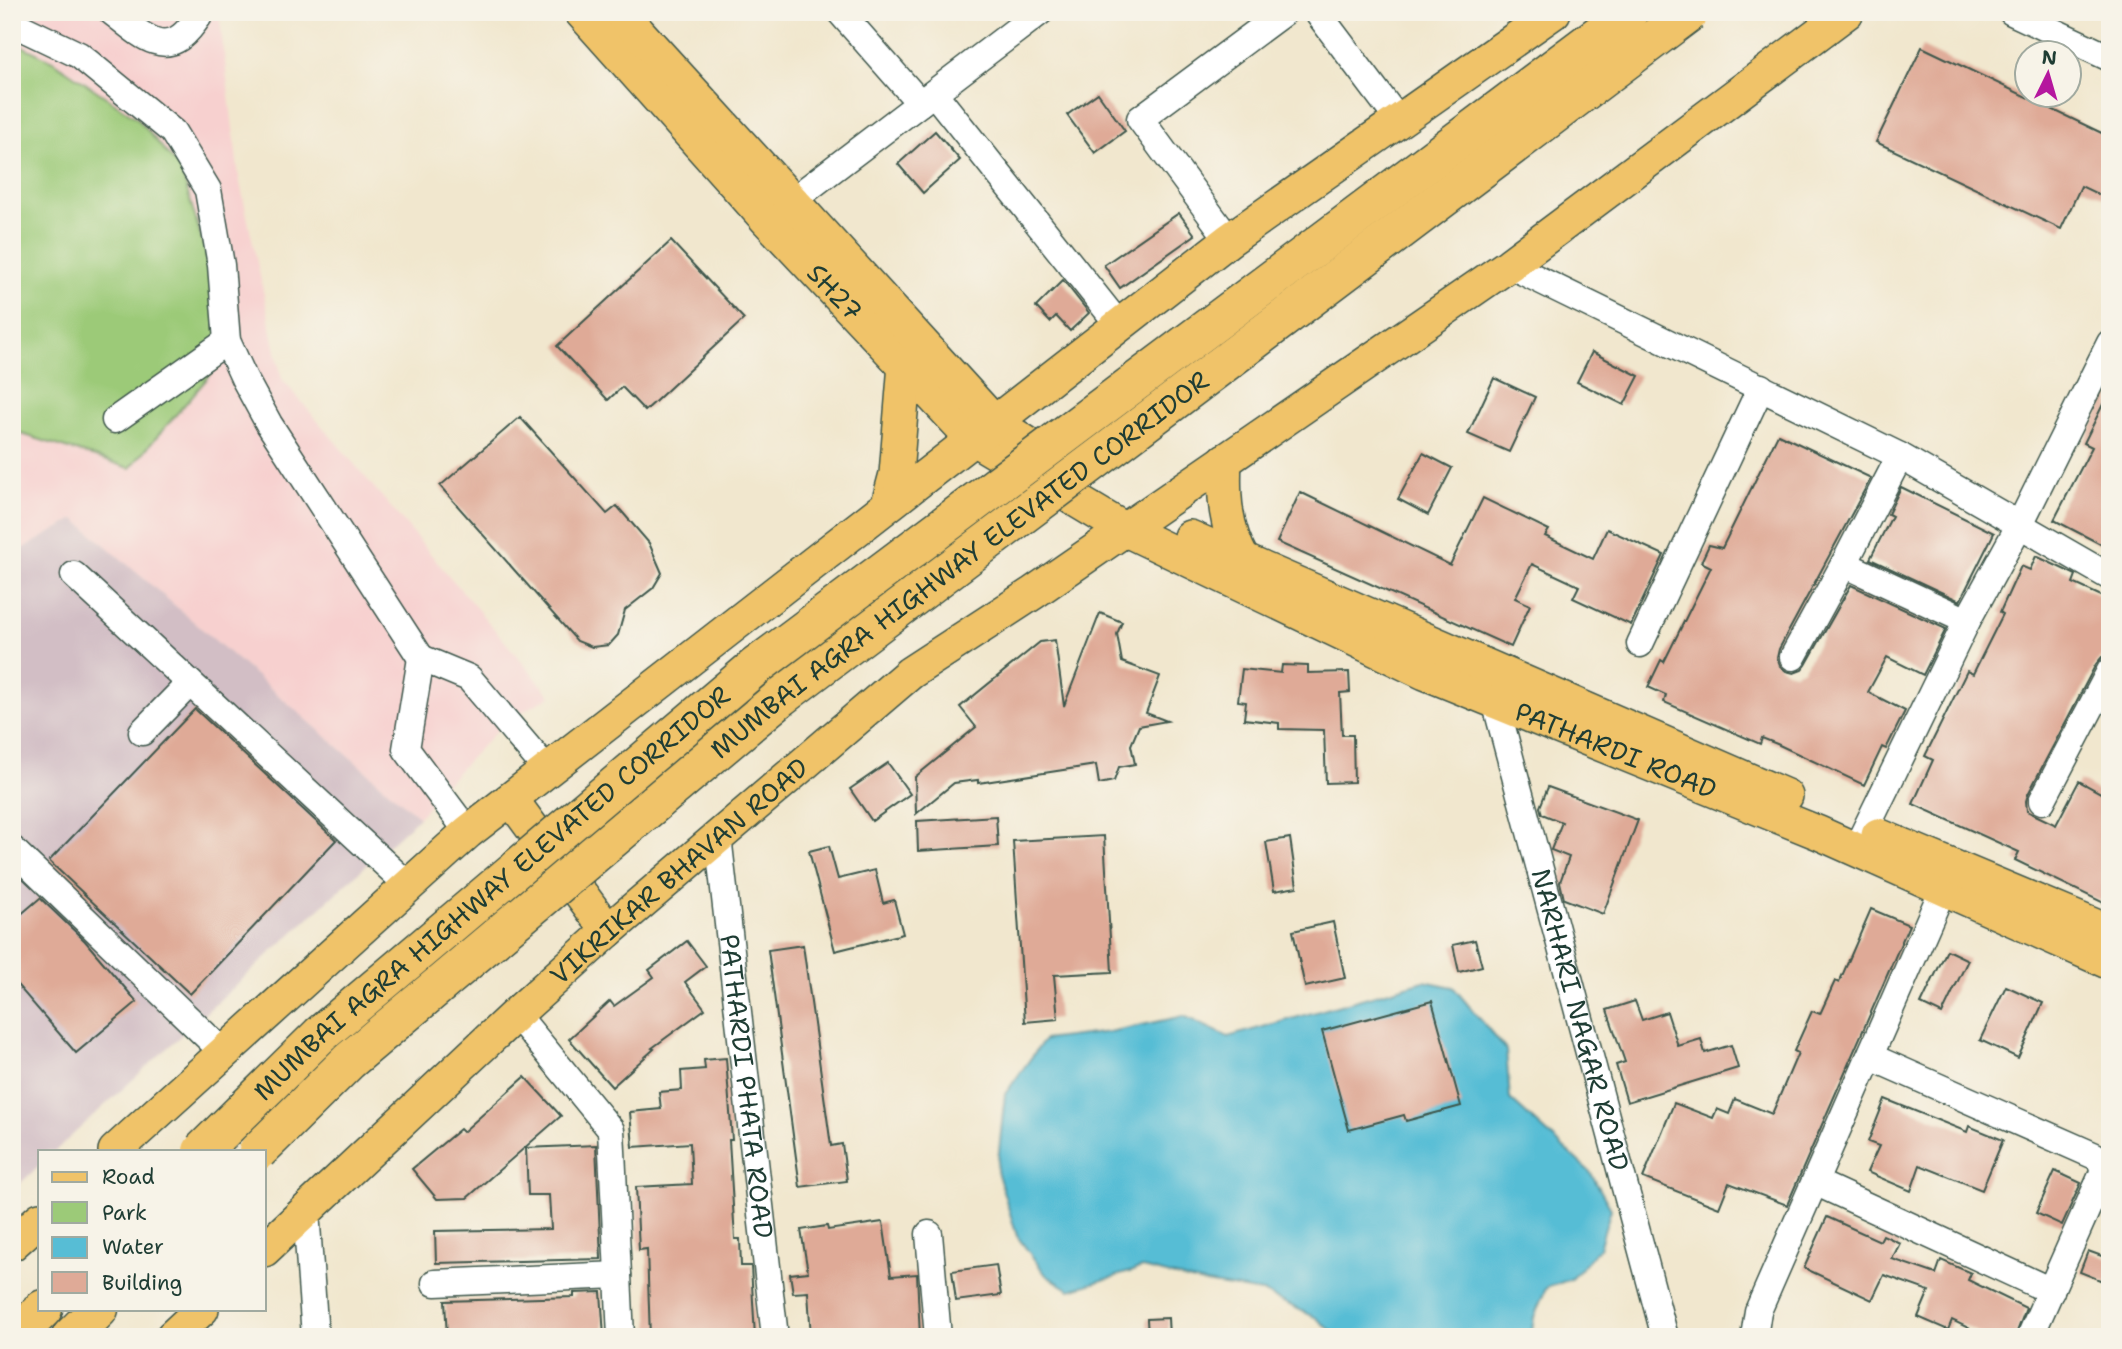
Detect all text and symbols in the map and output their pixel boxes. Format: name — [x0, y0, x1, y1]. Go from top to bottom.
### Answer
north arrow — [2014, 38, 2084, 108]
text: N — [2041, 44, 2058, 71]
street label: SH27 — [800, 256, 871, 328]
street label: MUMBAI AGRA HIGHWAY ELEVATED CORRIDOR — [703, 363, 1216, 766]
street label: MUMBAI AGRA HIGHWAY ELEVATED CORRIDOR — [245, 678, 737, 1108]
street label: PATHARDI ROAD — [1510, 693, 1722, 807]
street label: VIKRIKAR BHAVAN ROAD — [542, 750, 815, 992]
street label: NARHARI NAGAR ROAD — [1524, 865, 1638, 1175]
street label: PATHARDI PHATA ROAD — [712, 932, 782, 1240]
legend — [38, 1150, 266, 1310]
text: Road — [102, 1163, 155, 1191]
text: Park — [102, 1199, 147, 1227]
text: Water — [102, 1233, 164, 1261]
text: Building — [102, 1269, 182, 1297]

